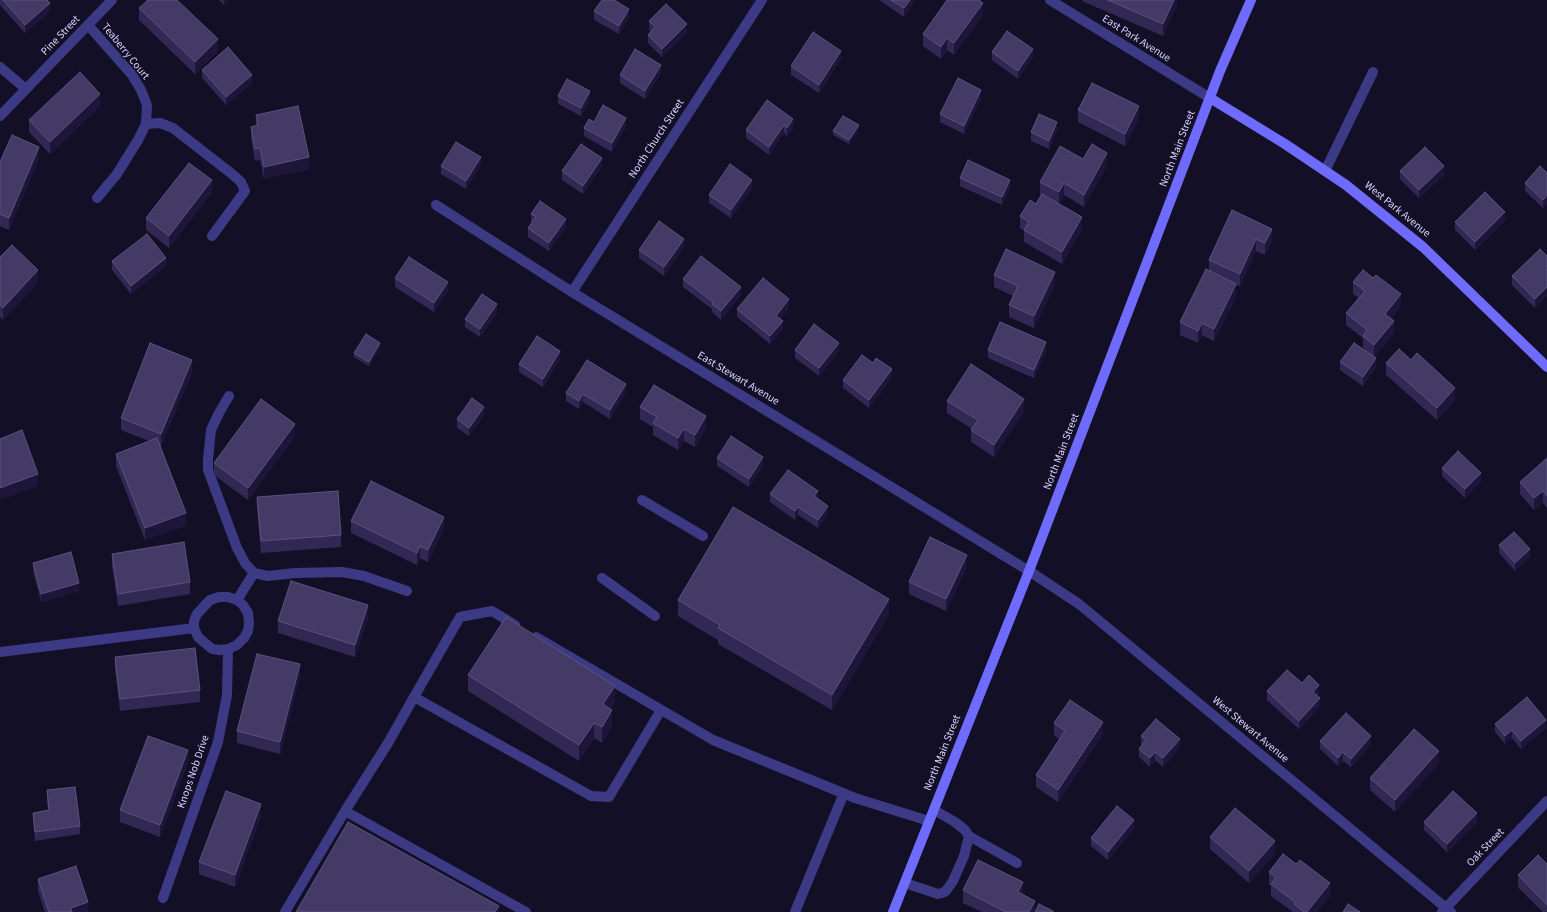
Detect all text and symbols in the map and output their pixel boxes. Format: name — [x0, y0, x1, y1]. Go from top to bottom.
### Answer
street label: Pine Street — [39, 13, 83, 59]
street label: East Park Avenue — [1099, 13, 1173, 65]
street label: Teaberry Court — [98, 21, 152, 83]
street label: North Church Street — [627, 97, 687, 181]
street label: North Main Street — [1157, 109, 1199, 189]
street label: West Park Avenue — [1361, 179, 1433, 241]
street label: East Stewart Avenue — [695, 349, 781, 409]
street label: North Main Street — [1041, 412, 1083, 492]
street label: West Stewart Avenue — [1209, 694, 1291, 766]
street label: North Main Street — [922, 713, 964, 793]
street label: Knops Nob Drive — [175, 734, 213, 810]
street label: Oak Street — [1465, 826, 1507, 870]

